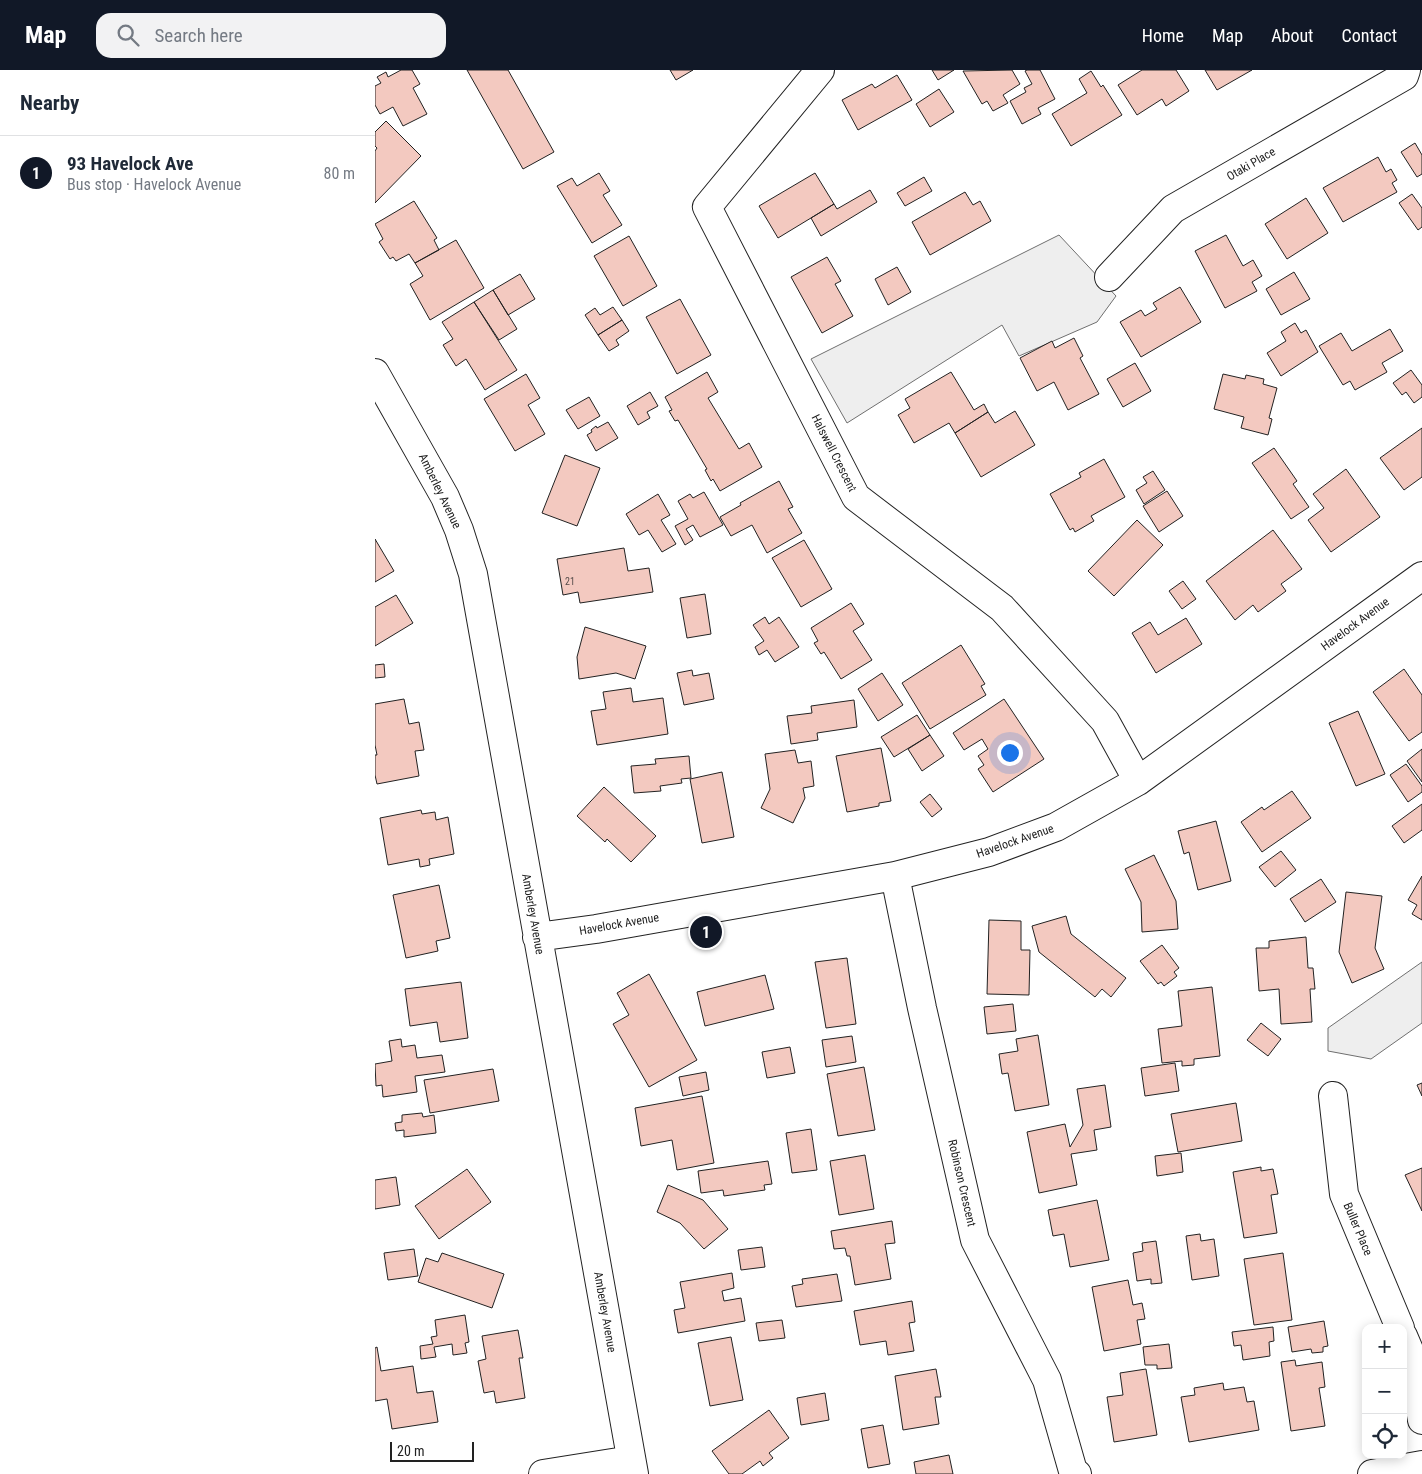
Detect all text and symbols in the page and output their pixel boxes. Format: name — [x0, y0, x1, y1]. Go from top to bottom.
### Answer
search box — [96, 13, 446, 58]
text: Map — [25, 21, 66, 49]
icon: search — [114, 21, 142, 49]
text: Search here — [154, 24, 243, 47]
text: Home — [1142, 25, 1184, 46]
text: Map — [1212, 25, 1243, 46]
text: About — [1271, 25, 1313, 46]
text: Contact — [1341, 25, 1397, 46]
text: Nearby — [20, 91, 79, 115]
street label: Otaki Place — [1224, 144, 1278, 183]
text: 93 Havelock Ave — [67, 152, 193, 175]
text: 1 — [32, 164, 40, 183]
text: 80 m — [323, 164, 355, 183]
text: Bus stop · Havelock Avenue — [67, 175, 241, 194]
street label: Halswell Crescent — [808, 412, 860, 494]
street label: Amberley Avenue — [416, 451, 464, 531]
house number: 21 — [565, 576, 575, 587]
street label: Havelock Avenue — [1318, 594, 1392, 653]
your location — [997, 740, 1023, 766]
street label: Havelock Avenue — [975, 821, 1056, 861]
street label: Amberley Avenue — [519, 873, 547, 956]
street label: Havelock Avenue — [578, 910, 660, 938]
pin: 1 — [690, 913, 722, 951]
street label: Robinson Crescent — [945, 1138, 979, 1228]
street label: Buller Place — [1341, 1200, 1376, 1258]
street label: Amberley Avenue — [591, 1271, 619, 1354]
map controls — [1362, 1324, 1407, 1459]
button: + — [1362, 1324, 1407, 1369]
button: − — [1362, 1369, 1407, 1414]
button: locate — [1362, 1414, 1407, 1459]
scale bar — [390, 1439, 474, 1462]
text: 20 m — [397, 1443, 425, 1459]

